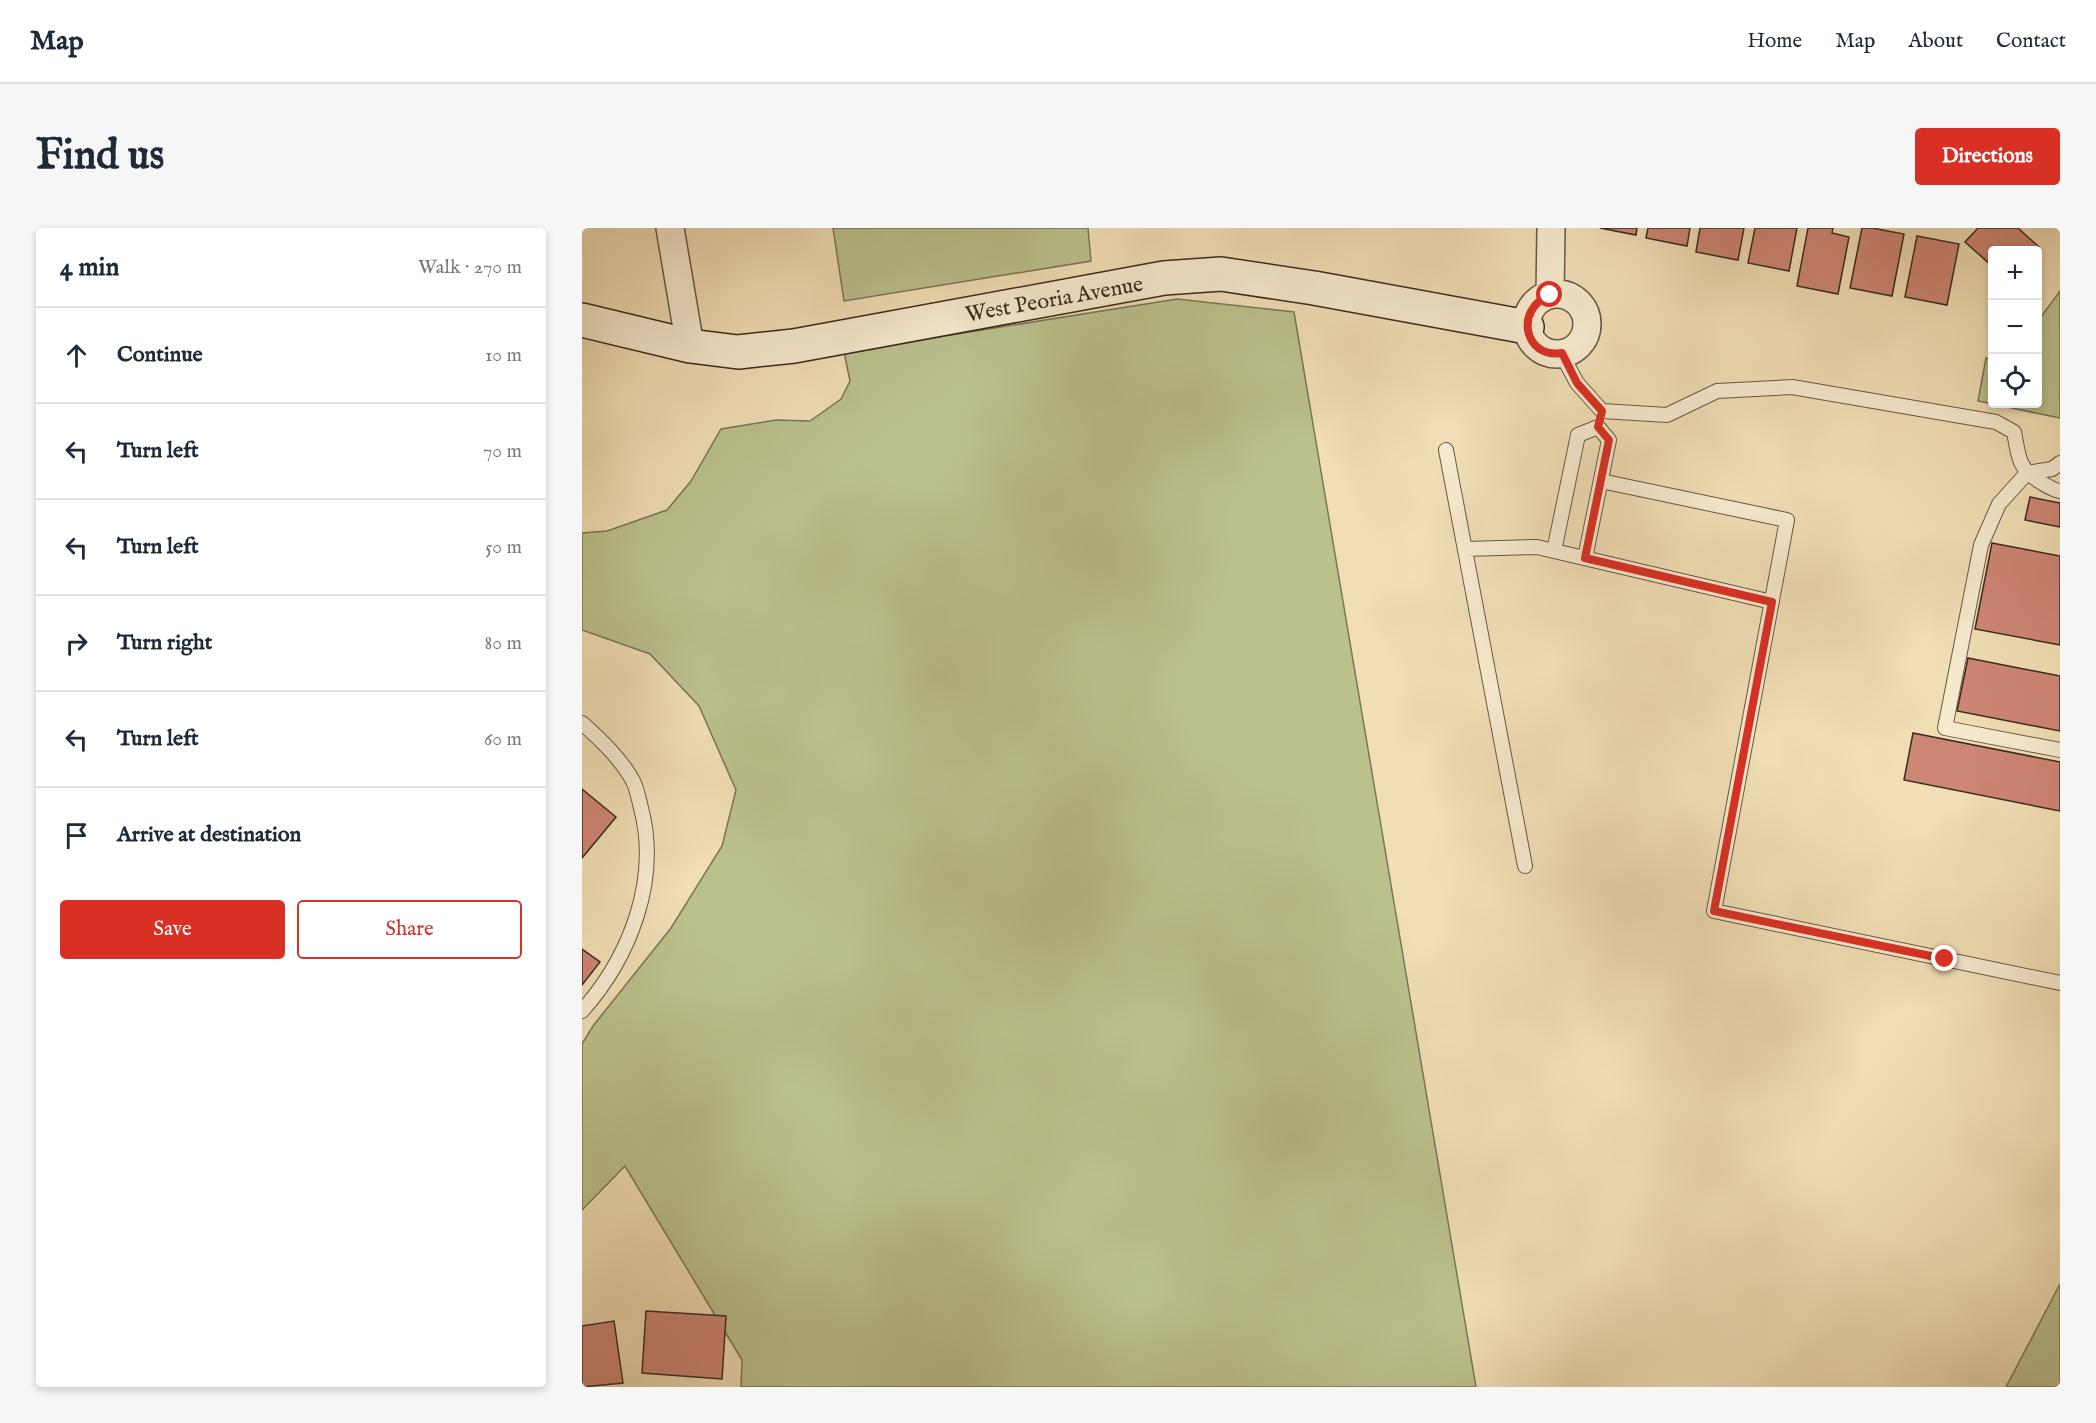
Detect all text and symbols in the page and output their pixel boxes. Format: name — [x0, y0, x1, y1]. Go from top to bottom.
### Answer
text: Map — [30, 24, 84, 59]
text: Home — [1747, 28, 1802, 55]
text: Map — [1835, 28, 1875, 55]
text: About — [1908, 28, 1963, 55]
text: Contact — [1996, 28, 2066, 55]
button: Directions — [1915, 128, 2060, 185]
text: Find us — [36, 130, 164, 183]
map controls — [1988, 246, 2042, 408]
button: + — [1988, 246, 2042, 300]
text: 4 min — [60, 251, 119, 284]
text: Walk · 270 m — [418, 255, 522, 280]
street label: West Peoria Avenue — [963, 271, 1145, 329]
route start — [1536, 281, 1562, 307]
button: − — [1988, 300, 2042, 354]
icon: ahead — [60, 339, 93, 372]
text: Continue — [117, 341, 203, 369]
text: 10 m — [485, 343, 522, 368]
button: locate — [1988, 354, 2042, 408]
icon: left — [60, 435, 93, 468]
text: Turn left — [117, 437, 199, 465]
text: 70 m — [483, 439, 522, 464]
icon: left — [60, 531, 93, 564]
text: Turn left — [117, 533, 199, 561]
text: 50 m — [485, 535, 522, 560]
icon: right — [60, 627, 93, 660]
text: Turn right — [117, 629, 212, 657]
text: 80 m — [485, 631, 522, 656]
icon: left — [60, 723, 93, 756]
text: Turn left — [117, 725, 199, 753]
text: 60 m — [484, 727, 522, 752]
icon: arrive — [60, 819, 93, 852]
text: Arrive at destination — [117, 821, 301, 849]
button: Save — [60, 900, 285, 959]
button: Share — [297, 900, 522, 959]
route end — [1931, 945, 1957, 971]

